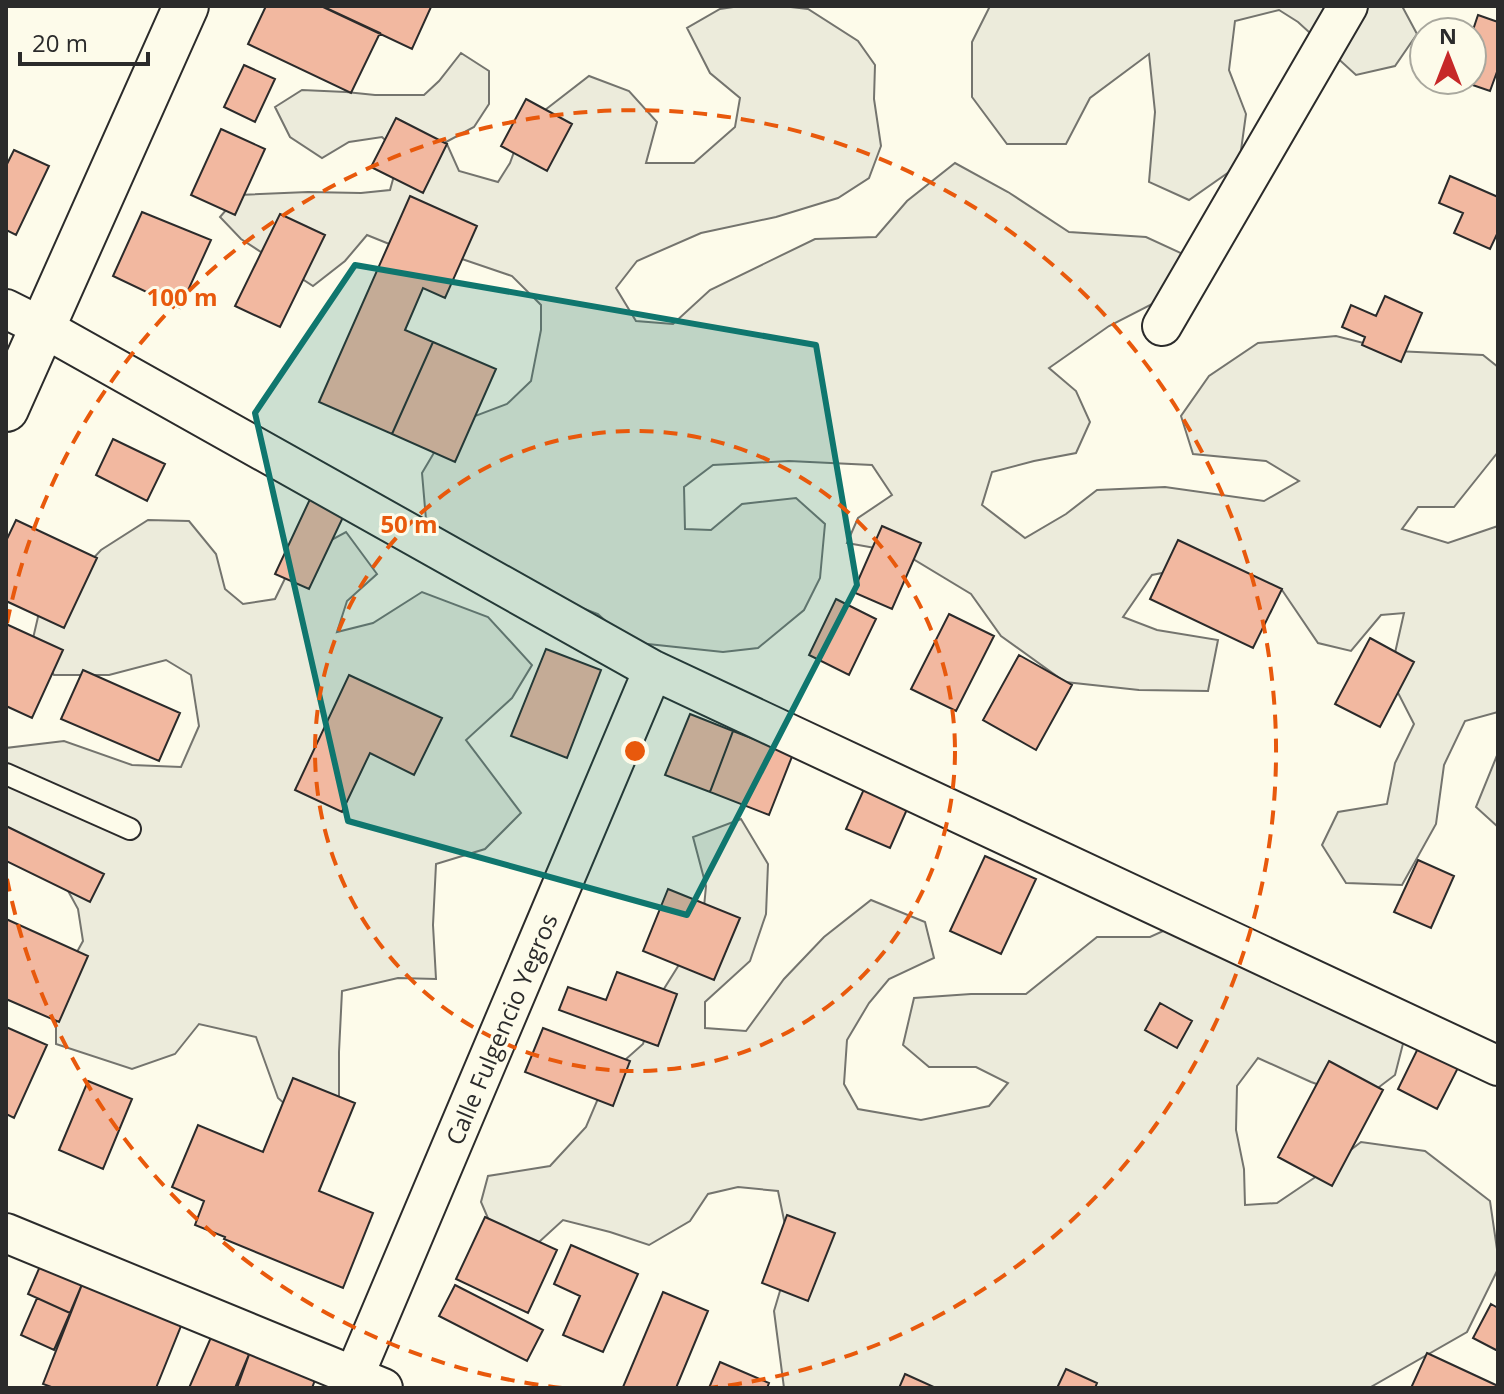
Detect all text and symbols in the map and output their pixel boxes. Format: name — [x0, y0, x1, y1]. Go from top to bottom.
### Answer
scale bar — [20, 16, 148, 66]
north arrow — [1408, 16, 1488, 96]
text: N — [1439, 20, 1457, 50]
text: 20 m — [32, 26, 88, 59]
text: 100 m — [147, 280, 217, 313]
text: 50 m — [380, 507, 438, 540]
centre of rings — [621, 737, 649, 765]
street label: Calle Fulgencio Yegros — [437, 908, 565, 1150]

